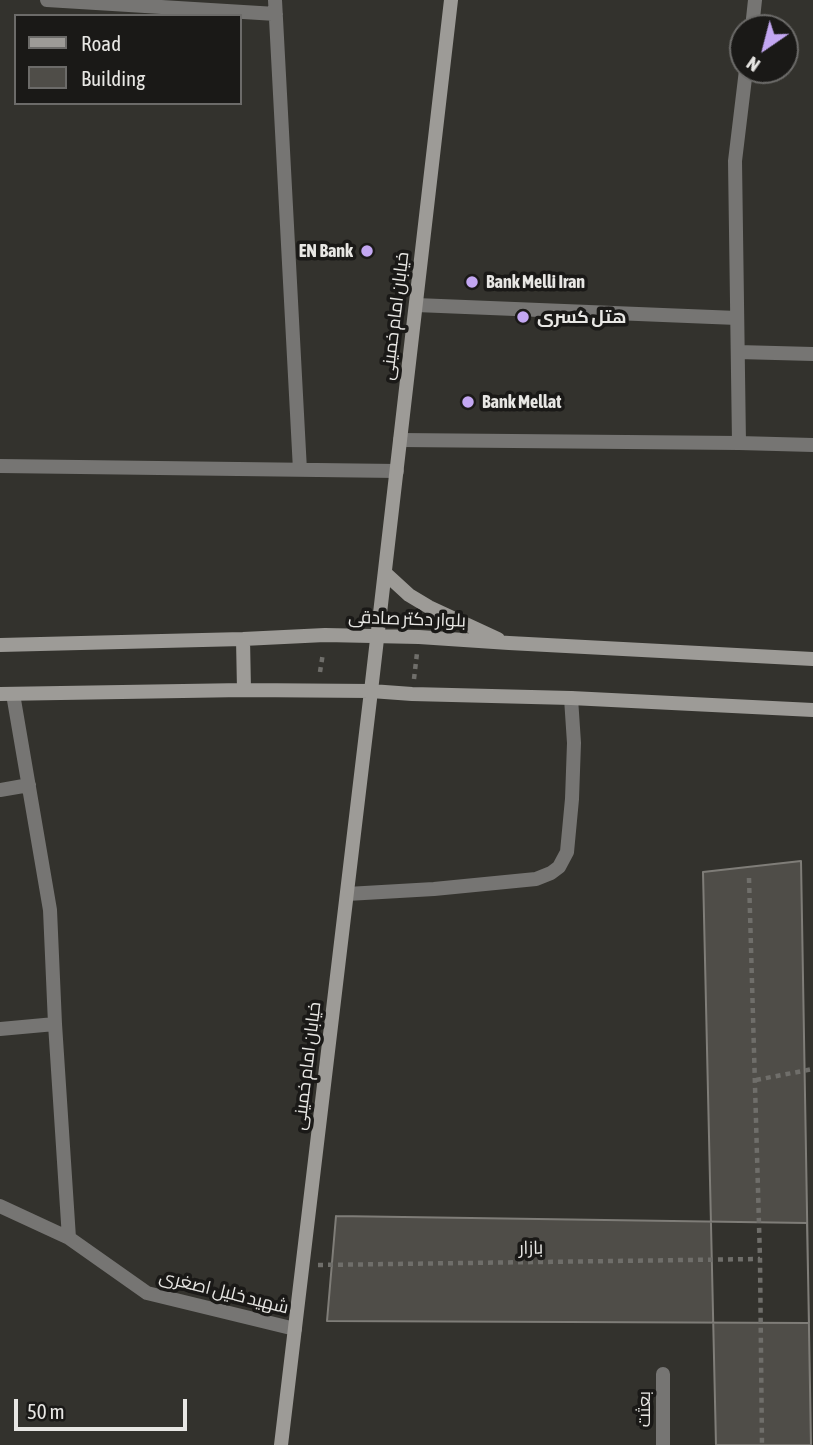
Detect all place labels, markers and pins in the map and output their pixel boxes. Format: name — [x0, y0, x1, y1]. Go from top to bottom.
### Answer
place label: EN Bank — [299, 240, 353, 262]
marker: EN Bank — [359, 243, 375, 259]
place label: Bank Melli Iran — [486, 271, 585, 293]
marker: Bank Melli Iran — [464, 274, 480, 290]
place label: هتل کسری — [537, 306, 627, 328]
marker: هتل کسری — [515, 309, 531, 325]
place label: Bank Mellat — [482, 391, 561, 413]
marker: Bank Mellat — [460, 394, 476, 410]

